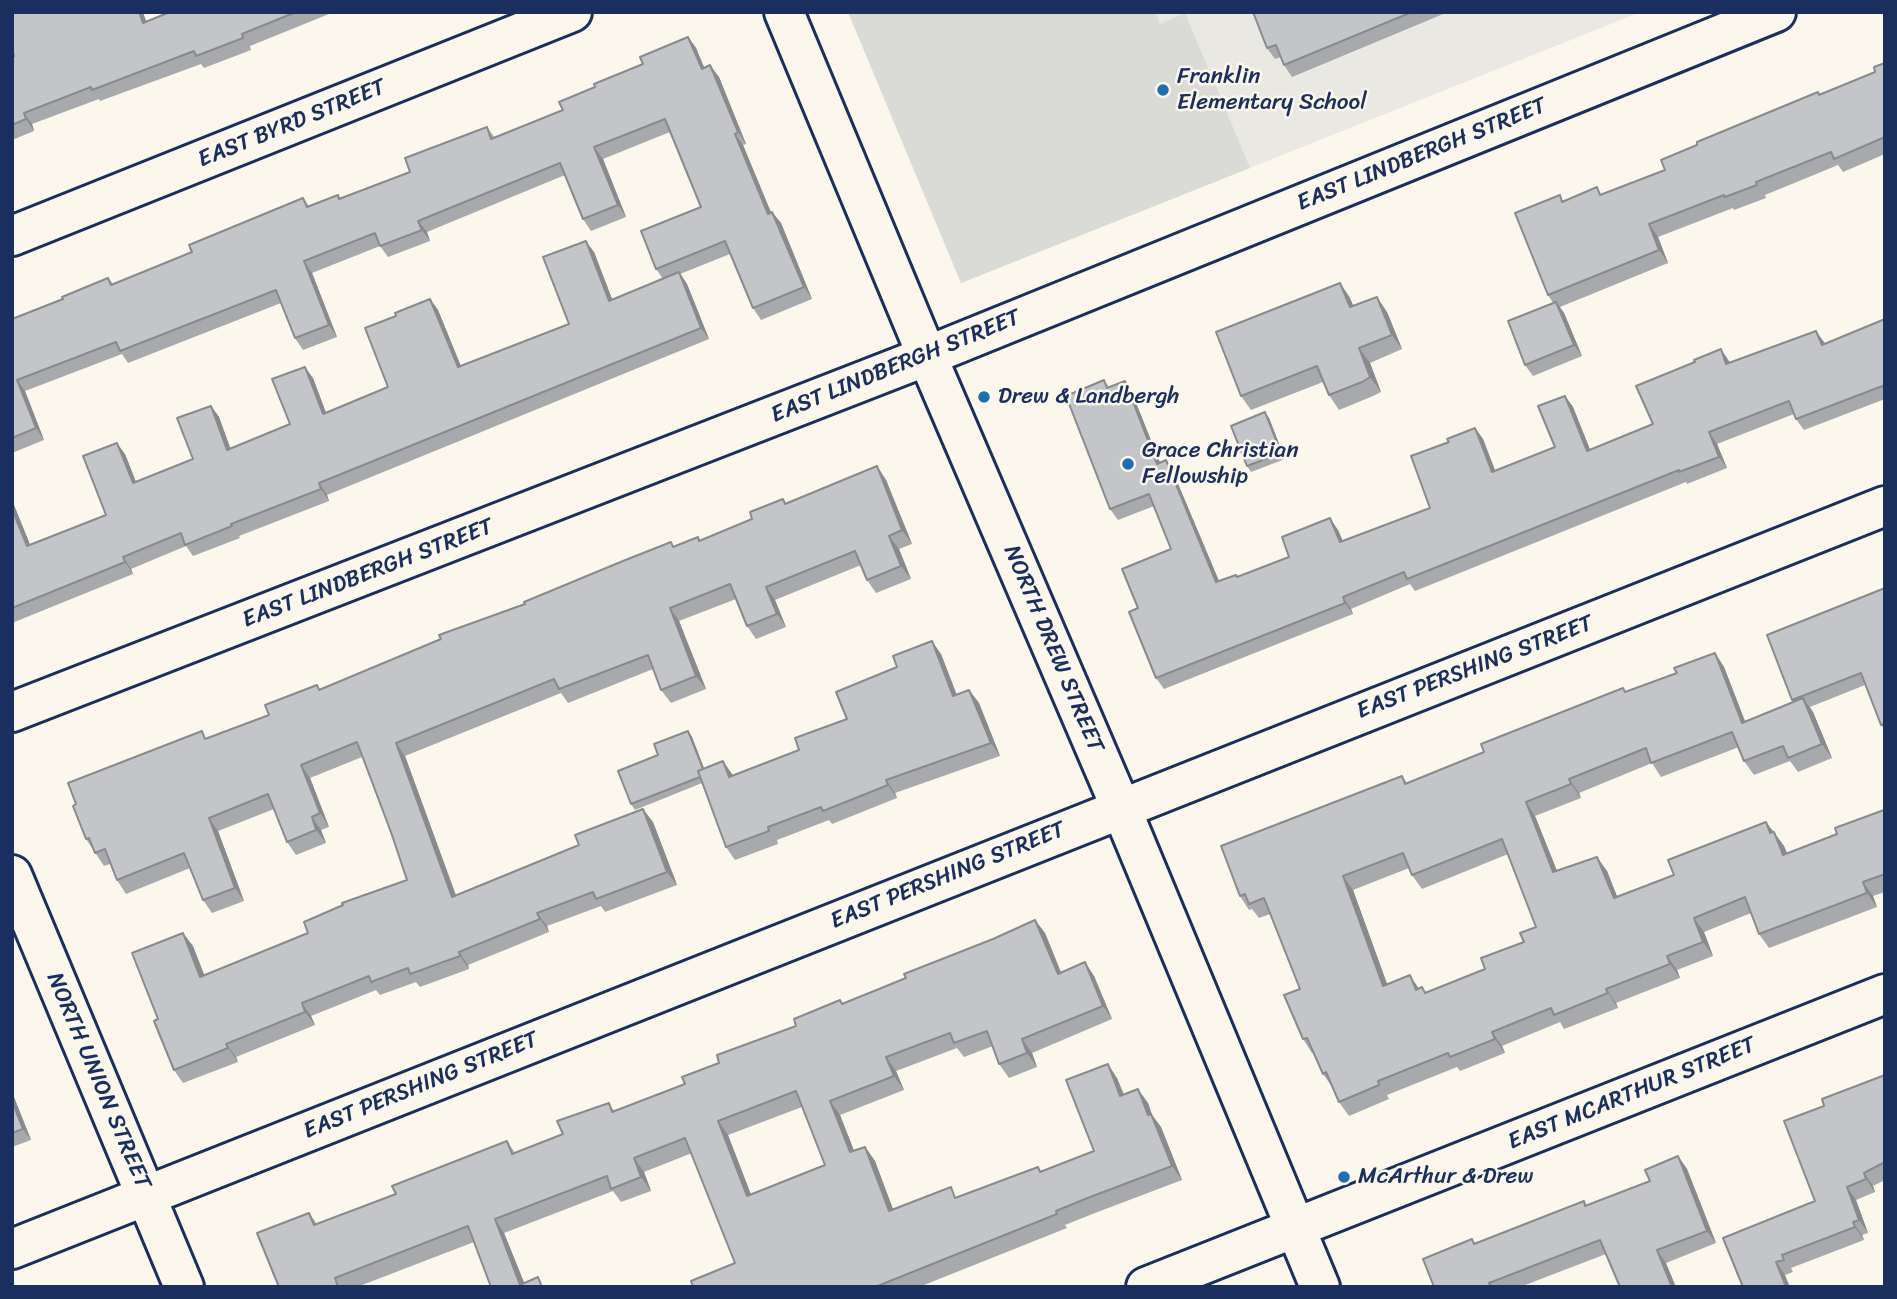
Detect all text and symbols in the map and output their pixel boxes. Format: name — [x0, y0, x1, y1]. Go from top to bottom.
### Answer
place label: Franklin Elementary School — [1177, 63, 1367, 117]
street label: EAST BYRD STREET — [194, 74, 390, 174]
marker: Franklin Elementary School — [1155, 82, 1171, 98]
street label: EAST LINDBERGH STREET — [1293, 92, 1551, 218]
street label: EAST LINDBERGH STREET — [767, 304, 1025, 430]
place label: Drew & Landbergh — [998, 383, 1179, 411]
marker: Drew & Landbergh — [976, 389, 992, 405]
place label: Grace Christian Fellowship — [1142, 437, 1299, 491]
marker: Grace Christian Fellowship — [1120, 456, 1136, 472]
street label: EAST LINDBERGH STREET — [239, 513, 497, 635]
street label: NORTH DREW STREET — [997, 541, 1109, 757]
street label: EAST PERSHING STREET — [1353, 610, 1597, 726]
street label: EAST PERSHING STREET — [827, 816, 1069, 936]
street label: NORTH UNION STREET — [40, 969, 156, 1193]
street label: EAST PERSHING STREET — [300, 1026, 542, 1146]
street label: EAST MCARTHUR STREET — [1504, 1032, 1760, 1156]
place label: McArthur & Drew — [1358, 1163, 1533, 1191]
marker: McArthur & Drew — [1336, 1169, 1352, 1185]

